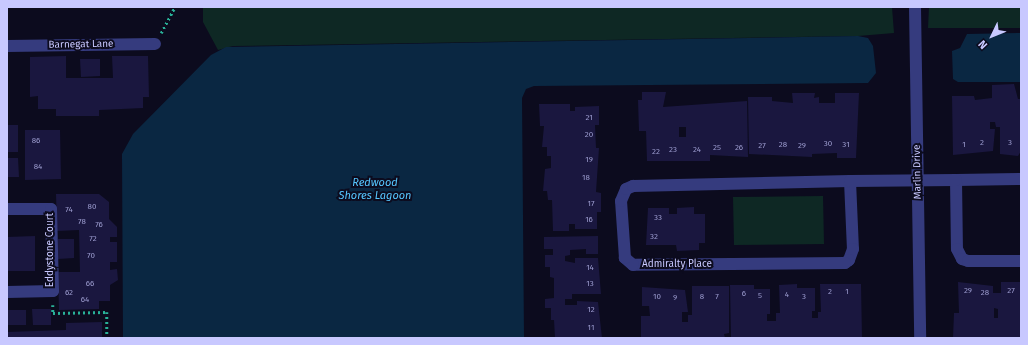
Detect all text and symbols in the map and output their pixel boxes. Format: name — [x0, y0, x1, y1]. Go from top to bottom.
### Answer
north arrow — [972, 16, 1012, 56]
text: N — [976, 37, 990, 52]
street label: Barnegat Lane — [48, 38, 114, 52]
house number: 21 — [585, 113, 593, 123]
house number: 20 — [585, 130, 593, 140]
house number: 86 — [32, 136, 40, 146]
house number: 2 — [980, 138, 984, 148]
house number: 3 — [1008, 138, 1012, 148]
house number: 30 — [824, 139, 832, 149]
house number: 28 — [779, 140, 787, 150]
house number: 31 — [842, 140, 850, 150]
house number: 1 — [962, 140, 966, 150]
house number: 27 — [758, 141, 766, 151]
house number: 29 — [798, 141, 806, 151]
house number: 25 — [713, 143, 721, 153]
house number: 26 — [735, 143, 743, 153]
house number: 23 — [669, 145, 677, 155]
house number: 24 — [693, 145, 701, 155]
street label: Marlin Drive — [912, 145, 924, 199]
house number: 22 — [652, 147, 660, 157]
house number: 19 — [585, 155, 593, 165]
house number: 84 — [34, 162, 42, 172]
house number: 18 — [582, 173, 590, 183]
water label: Redwood Shores Lagoon — [338, 177, 412, 203]
house number: 17 — [587, 199, 595, 209]
house number: 80 — [88, 202, 96, 212]
house number: 74 — [65, 205, 73, 215]
street label: Eddystone Court — [45, 213, 57, 287]
house number: 33 — [654, 213, 662, 223]
house number: 16 — [585, 215, 593, 225]
house number: 78 — [78, 217, 86, 227]
house number: 76 — [95, 220, 103, 230]
house number: 32 — [650, 232, 658, 242]
house number: 72 — [89, 234, 97, 244]
house number: 70 — [87, 251, 95, 261]
street label: Admiralty Place — [642, 259, 712, 271]
house number: 14 — [586, 263, 594, 273]
house number: 66 — [86, 279, 94, 289]
house number: 13 — [586, 279, 594, 289]
house number: 29 — [964, 286, 972, 296]
house number: 27 — [1007, 286, 1015, 296]
house number: 2 — [828, 287, 832, 297]
house number: 1 — [845, 287, 849, 297]
house number: 62 — [65, 288, 73, 298]
house number: 28 — [981, 288, 989, 298]
house number: 6 — [742, 289, 746, 299]
house number: 4 — [785, 290, 789, 300]
house number: 5 — [758, 291, 762, 301]
house number: 10 — [653, 292, 661, 302]
house number: 8 — [700, 292, 704, 302]
house number: 7 — [715, 292, 719, 302]
house number: 3 — [802, 292, 806, 302]
house number: 9 — [673, 293, 677, 303]
house number: 64 — [81, 295, 89, 305]
house number: 12 — [587, 305, 595, 315]
house number: 11 — [588, 323, 594, 333]

